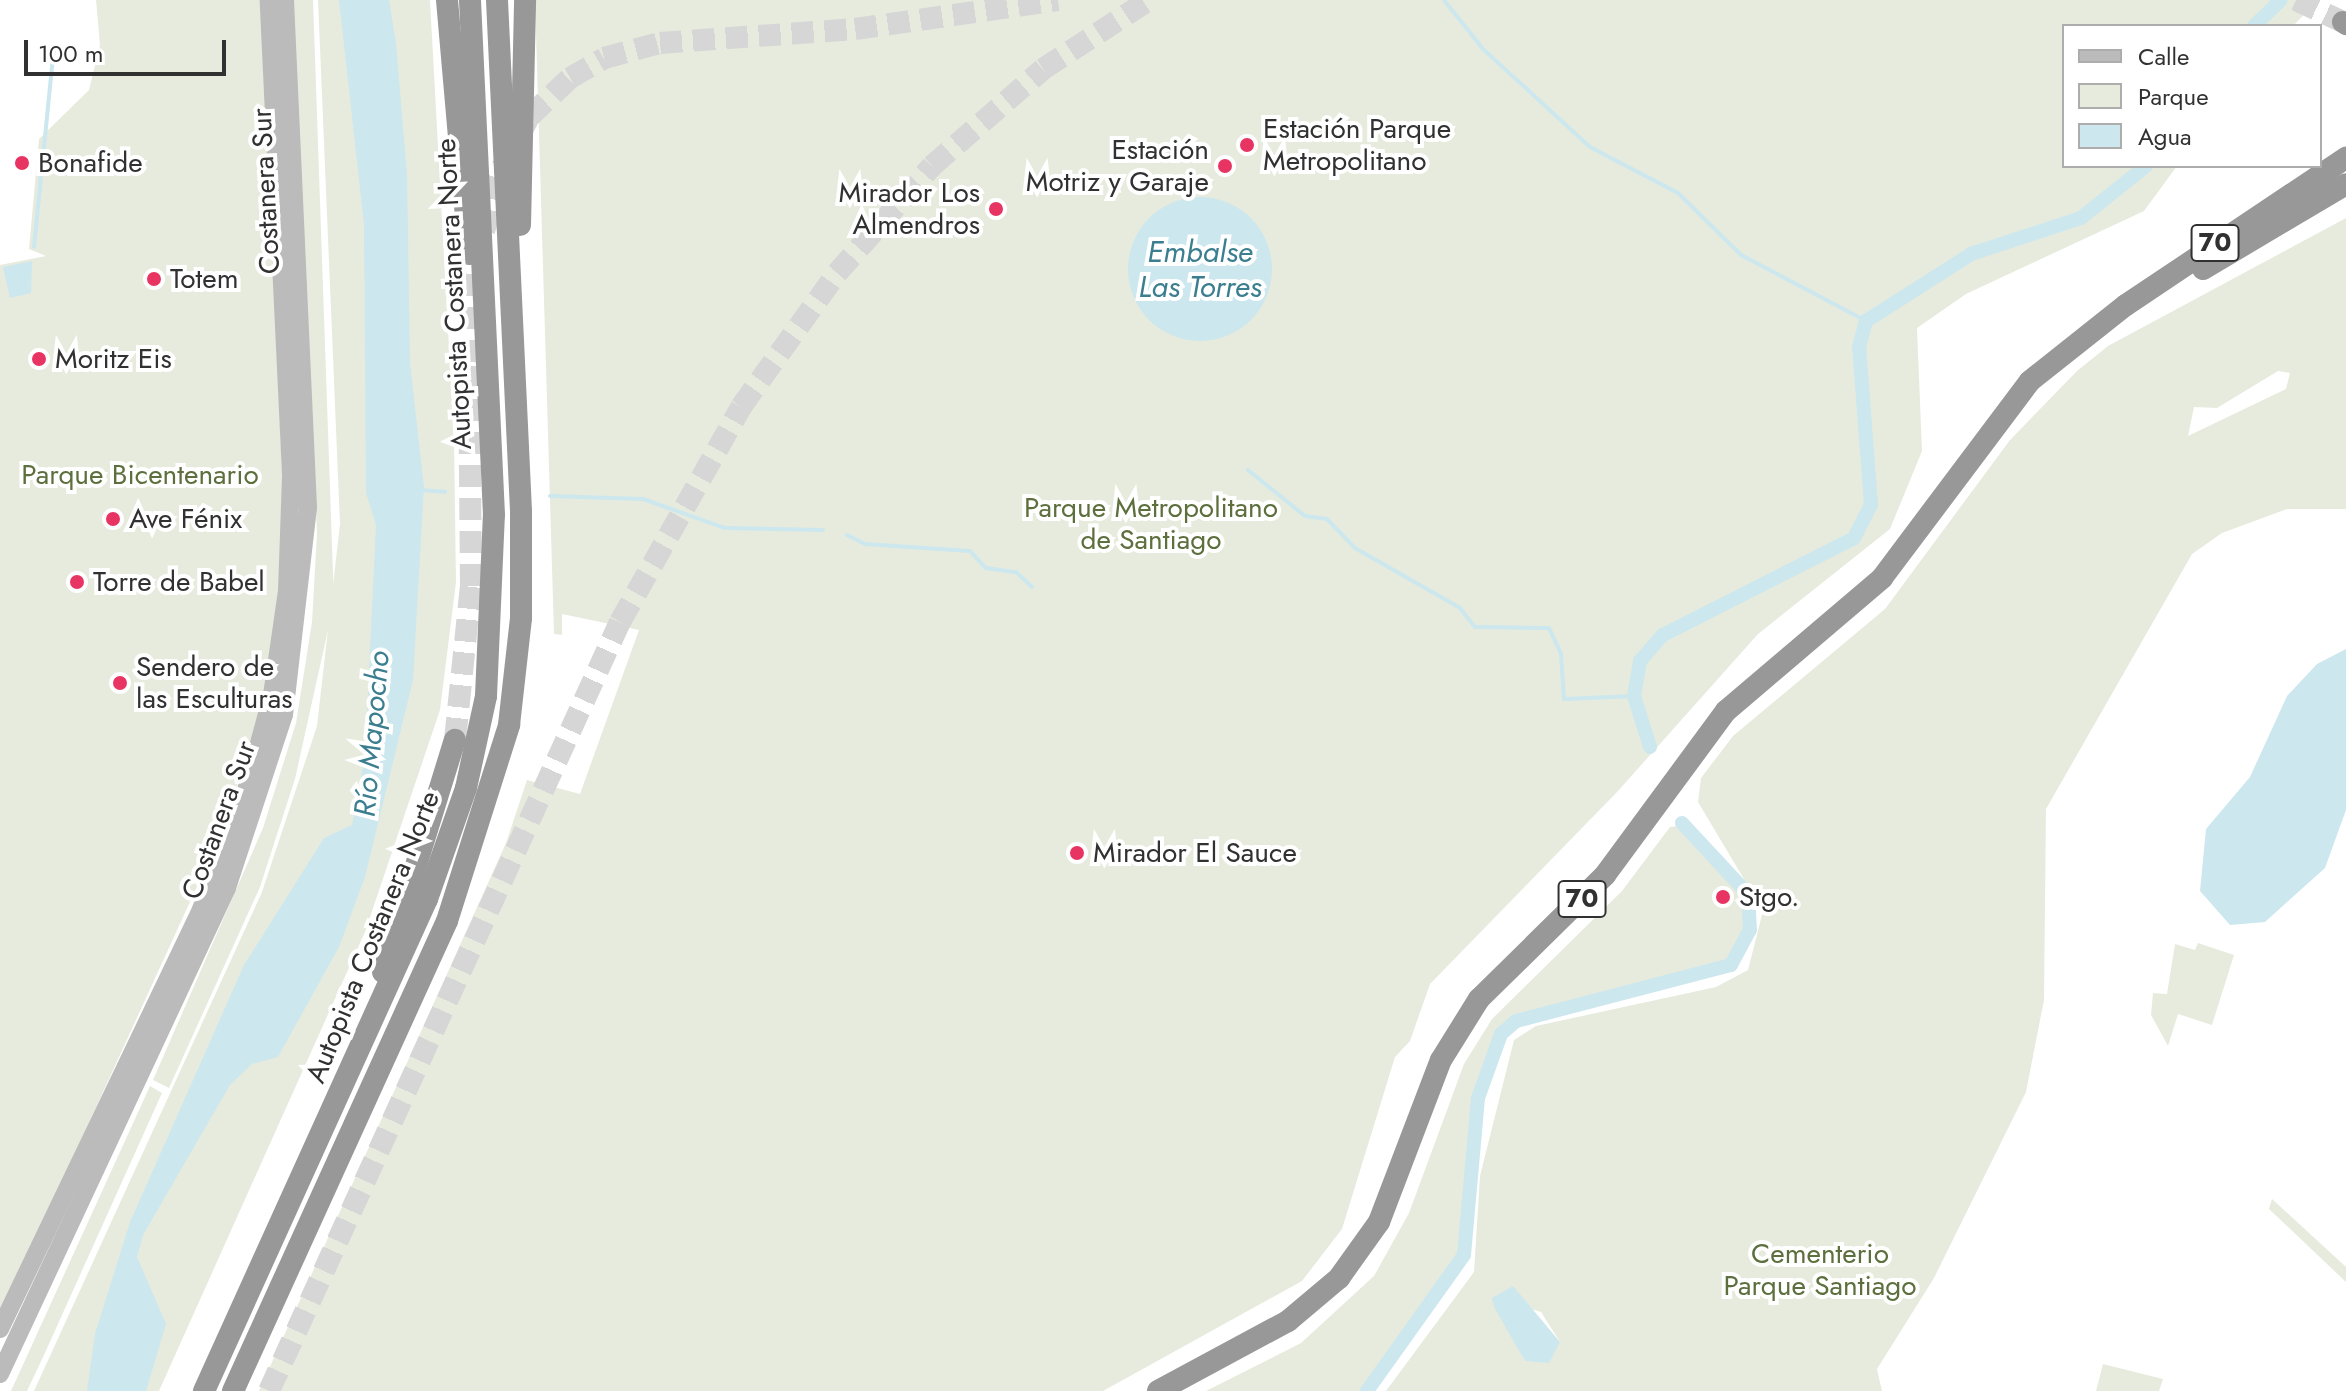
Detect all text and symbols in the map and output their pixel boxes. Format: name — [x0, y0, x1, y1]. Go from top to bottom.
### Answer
scale bar — [28, 24, 230, 74]
legend — [2062, 24, 2322, 168]
text: 100 m — [38, 36, 104, 71]
text: Calle — [2138, 39, 2189, 74]
text: Parque — [2138, 79, 2209, 114]
street label: Costanera Sur — [245, 107, 287, 275]
place label: Estación Parque Metropolitano — [1263, 112, 1451, 178]
text: Agua — [2138, 119, 2192, 154]
place label: Estación Motriz y Garaje — [1026, 133, 1209, 199]
marker: Estación Parque Metropolitano — [1238, 136, 1256, 154]
street label: Autopista Costanera Norte — [429, 137, 479, 451]
place label: Bonafide — [38, 146, 143, 180]
marker: Bonafide — [13, 154, 31, 172]
marker: Estación Motriz y Garaje — [1216, 157, 1234, 175]
place label: Mirador Los Almendros — [839, 176, 980, 242]
marker: Mirador Los Almendros — [987, 200, 1005, 218]
road number: 70 — [2189, 221, 2241, 265]
water label: Embalse Las Torres — [1138, 234, 1262, 304]
place label: Totem — [170, 262, 238, 296]
marker: Totem — [145, 270, 163, 288]
place label: Moritz Eis — [55, 342, 172, 376]
marker: Moritz Eis — [30, 350, 48, 368]
park label: Parque Bicentenario — [21, 458, 259, 492]
park label: Parque Metropolitano de Santiago — [1024, 491, 1278, 557]
place label: Ave Fénix — [129, 502, 242, 536]
marker: Ave Fénix — [104, 510, 122, 528]
place label: Torre de Babel — [93, 565, 265, 599]
marker: Torre de Babel — [68, 573, 86, 591]
water label: Río Mapocho — [347, 649, 397, 819]
place label: Sendero de las Esculturas — [136, 650, 293, 716]
marker: Sendero de las Esculturas — [111, 674, 129, 692]
street label: Costanera Sur — [175, 736, 263, 904]
street label: Autopista Costanera Norte — [299, 786, 447, 1088]
place label: Mirador El Sauce — [1093, 836, 1297, 870]
marker: Mirador El Sauce — [1068, 844, 1086, 862]
road number: 70 — [1556, 877, 1608, 921]
place label: Stgo. — [1739, 880, 1799, 914]
marker: Stgo. — [1714, 888, 1732, 906]
park label: Cementerio Parque Santiago — [1724, 1237, 1916, 1303]

